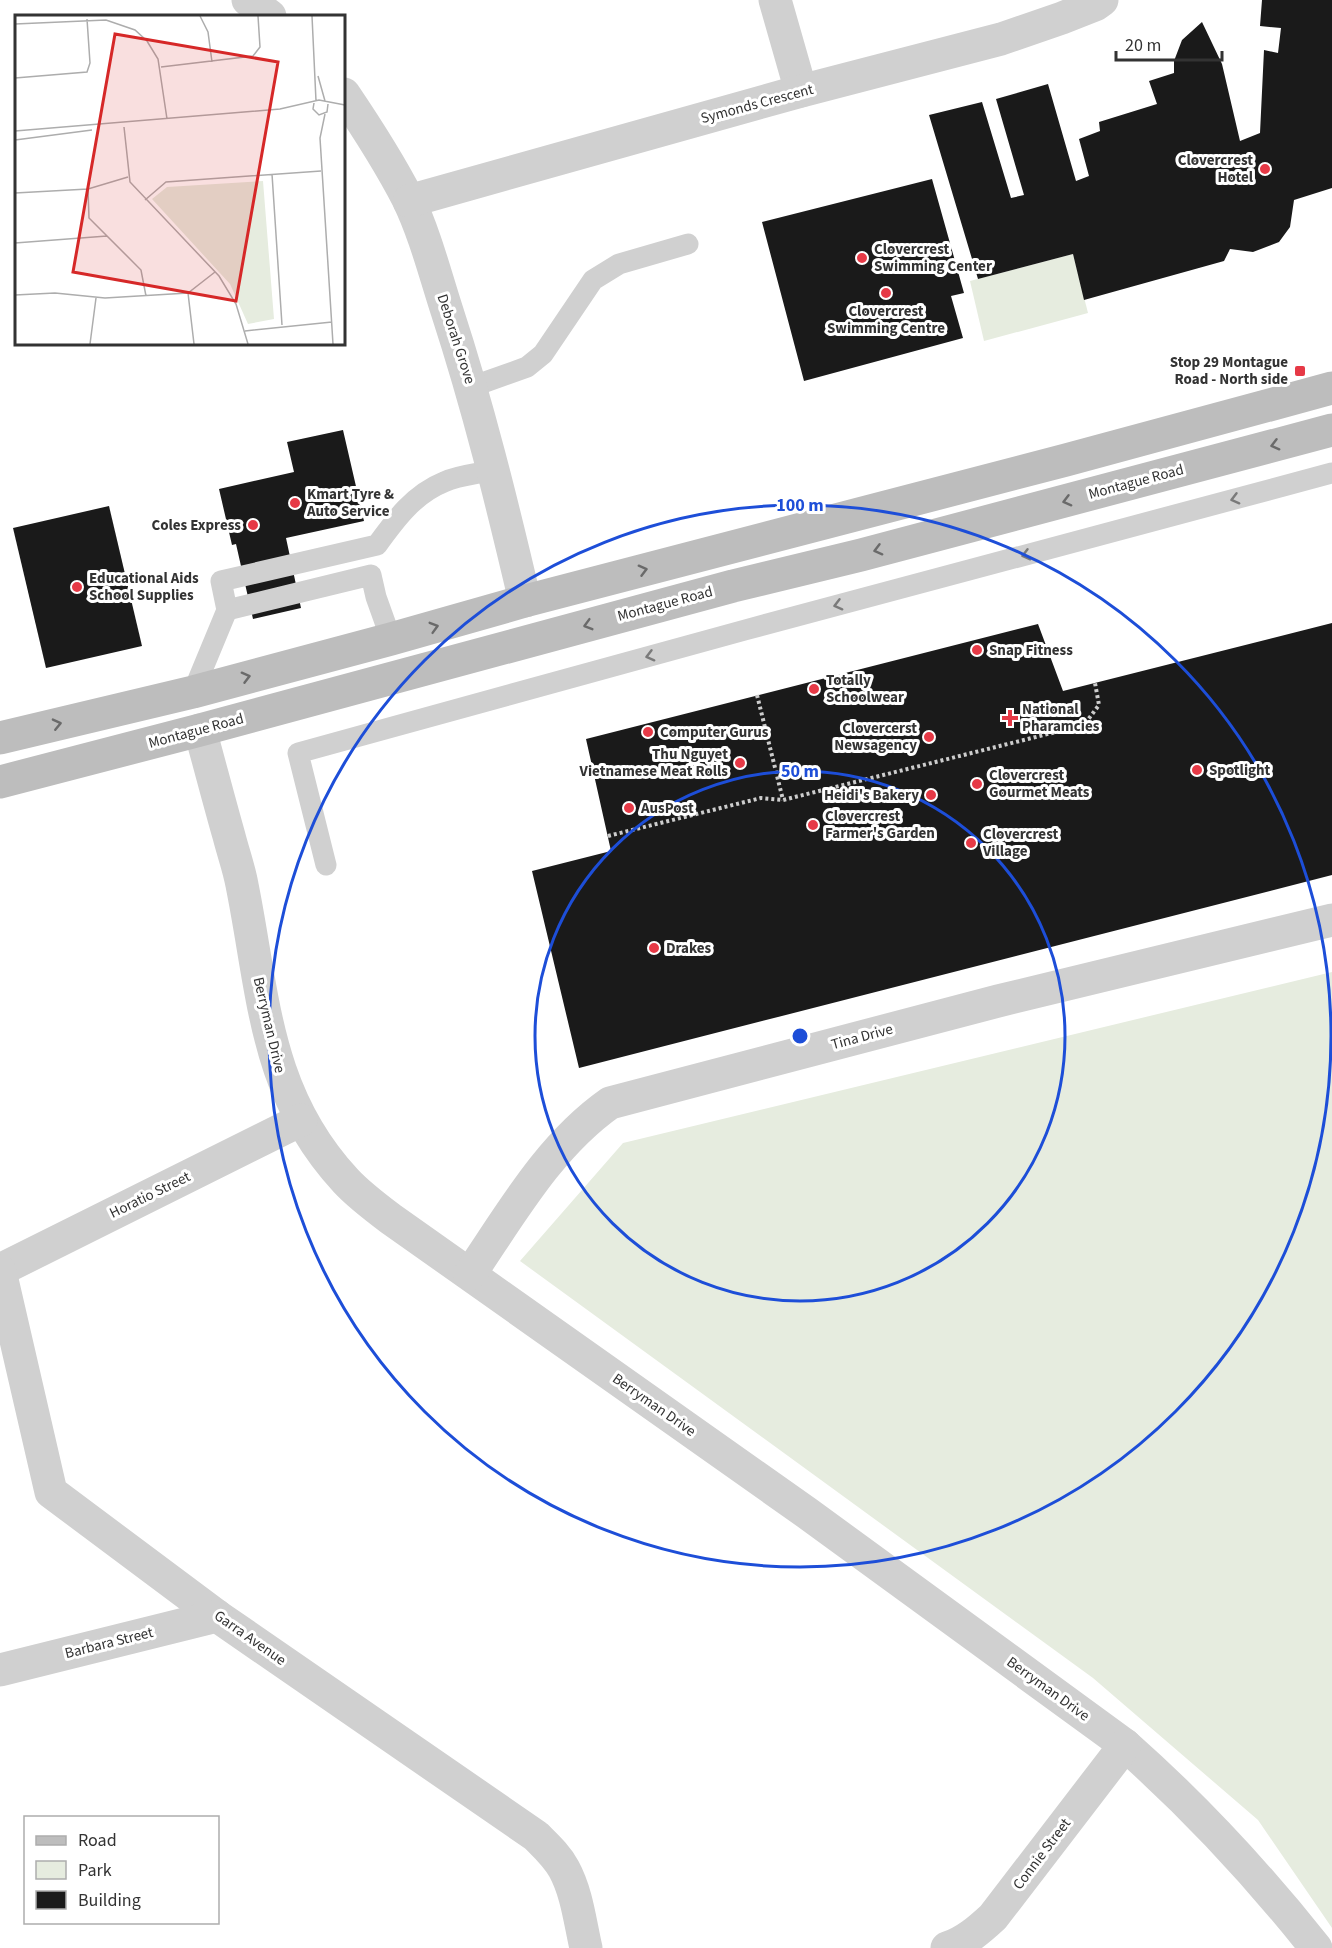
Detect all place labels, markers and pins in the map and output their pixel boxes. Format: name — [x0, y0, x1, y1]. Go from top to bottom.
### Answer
place label: Clovercrest Hotel — [1178, 150, 1254, 188]
marker: Clovercrest Hotel — [1258, 162, 1272, 176]
place label: Clovercrest Swimming Center — [874, 239, 992, 277]
marker: Clovercrest Swimming Center — [855, 251, 869, 265]
marker: Clovercrest Swimming Centre — [879, 286, 893, 300]
place label: Clovercrest Swimming Centre — [827, 301, 945, 339]
place label: Stop 29 Montague Road - North side — [1170, 352, 1288, 390]
marker: Stop 29 Montague Road - North side — [1293, 364, 1307, 378]
place label: Kmart Tyre & Auto Service — [306, 484, 394, 522]
marker: Kmart Tyre & Auto Service — [288, 496, 302, 510]
place label: Coles Express — [152, 515, 241, 536]
marker: Coles Express — [246, 518, 260, 532]
place label: Educational Aids School Supplies — [89, 568, 199, 606]
marker: Educational Aids School Supplies — [70, 580, 84, 594]
place label: Snap Fitness — [989, 640, 1073, 661]
marker: Snap Fitness — [970, 643, 984, 657]
place label: Totally Schoolwear — [826, 670, 904, 708]
marker: Totally Schoolwear — [807, 682, 821, 696]
place label: National Pharamcies — [1022, 699, 1100, 737]
marker: National Pharamcies — [1003, 711, 1017, 725]
place label: Clovercerst Newsagency — [834, 718, 917, 756]
place label: Computer Gurus — [660, 722, 769, 743]
marker: Computer Gurus — [641, 725, 655, 739]
marker: Clovercerst Newsagency — [922, 730, 936, 744]
place label: Thu Nguyet Vietnamese Meat Rolls — [579, 744, 728, 782]
marker: Thu Nguyet Vietnamese Meat Rolls — [733, 756, 747, 770]
place label: Spotlight — [1209, 760, 1271, 781]
marker: Spotlight — [1190, 763, 1204, 777]
place label: Clovercrest Gourmet Meats — [989, 765, 1090, 803]
marker: Clovercrest Gourmet Meats — [970, 777, 984, 791]
place label: Heidi's Bakery — [824, 785, 919, 806]
marker: Heidi's Bakery — [924, 788, 938, 802]
place label: AusPost — [640, 798, 694, 819]
marker: AusPost — [622, 801, 636, 815]
place label: Clovercrest Farmer's Garden — [825, 806, 935, 844]
marker: Clovercrest Farmer's Garden — [806, 818, 820, 832]
place label: Clovercrest Village — [982, 824, 1058, 862]
marker: Clovercrest Village — [964, 836, 978, 850]
place label: Drakes — [666, 938, 712, 959]
marker: Drakes — [647, 941, 661, 955]
centre of rings — [790, 1026, 810, 1046]

